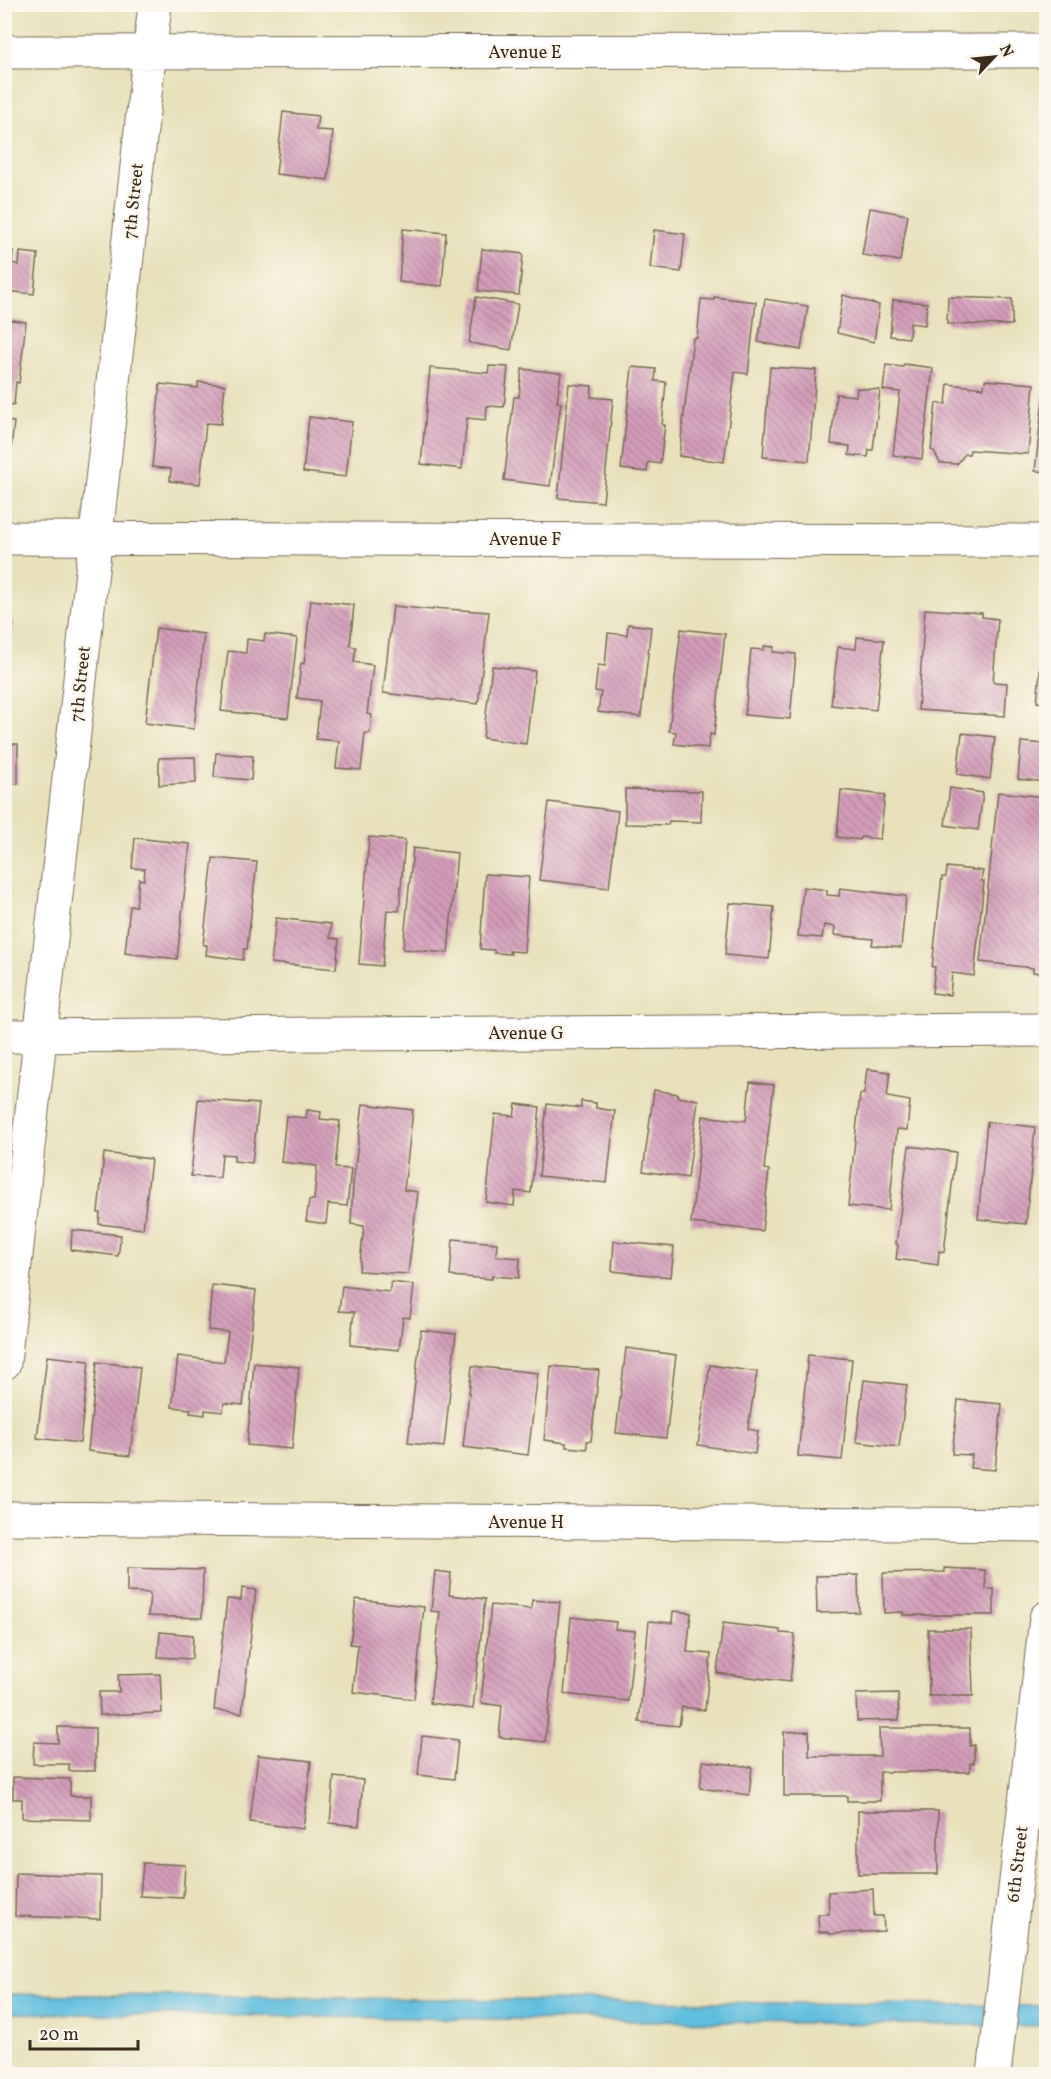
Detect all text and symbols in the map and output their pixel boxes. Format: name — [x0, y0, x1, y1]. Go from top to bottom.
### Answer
north arrow — [964, 27, 1024, 87]
street label: Avenue E — [488, 41, 562, 66]
text: N — [993, 41, 1018, 62]
street label: 7th Street — [118, 162, 151, 241]
street label: Avenue F — [489, 528, 561, 553]
street label: 7th Street — [65, 645, 98, 724]
street label: Avenue G — [488, 1022, 564, 1047]
street label: Avenue H — [488, 1511, 564, 1536]
street label: 6th Street — [1001, 1824, 1036, 1904]
scale bar — [30, 2013, 138, 2051]
text: 20 m — [39, 2023, 79, 2048]

